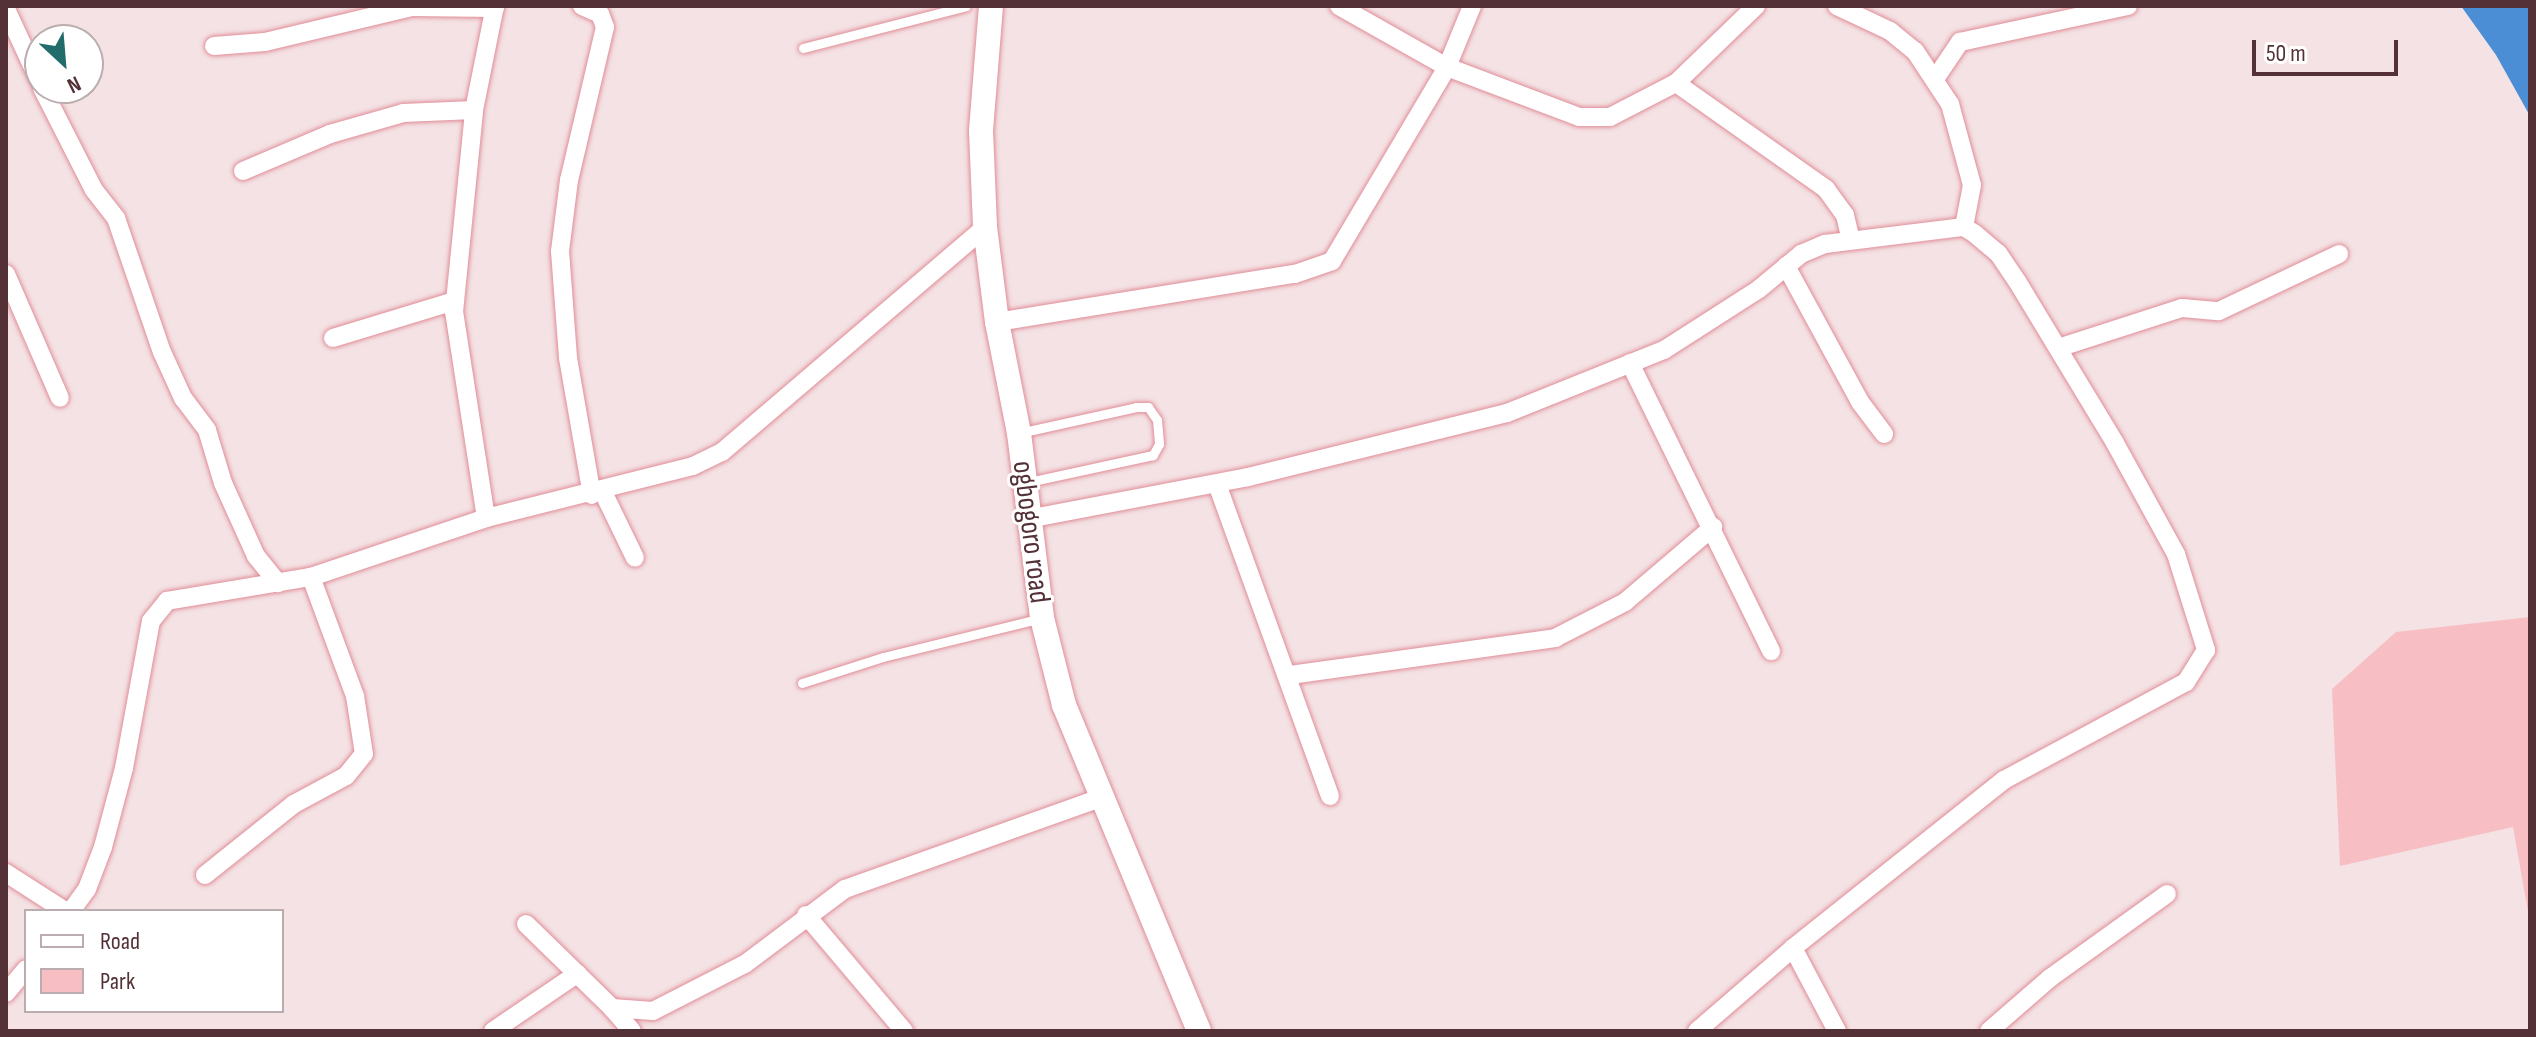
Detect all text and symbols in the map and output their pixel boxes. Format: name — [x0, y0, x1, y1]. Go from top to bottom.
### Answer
north arrow — [24, 24, 104, 104]
scale bar — [2256, 24, 2402, 74]
text: 50 m — [2266, 39, 2306, 68]
text: N — [63, 70, 85, 99]
street label: ogbogoro road — [1004, 459, 1058, 605]
legend — [24, 909, 284, 1013]
text: Road — [100, 927, 140, 956]
text: Park — [100, 967, 135, 996]

